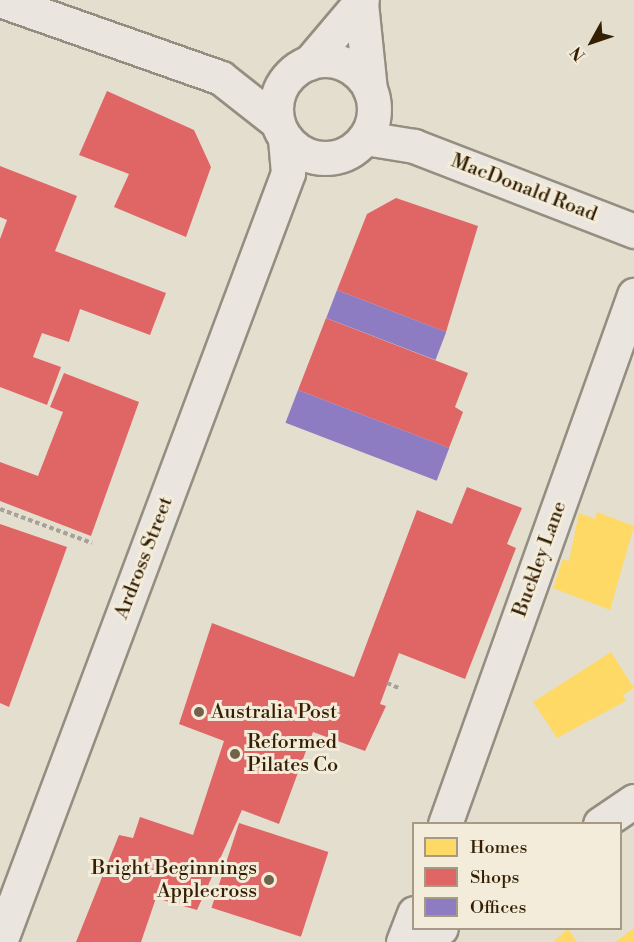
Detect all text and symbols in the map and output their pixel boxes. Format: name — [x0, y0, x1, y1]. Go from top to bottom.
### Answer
north arrow — [562, 12, 622, 72]
text: N — [566, 42, 590, 65]
street label: MacDonald Road — [448, 149, 600, 227]
street label: Ardross Street — [110, 493, 178, 623]
street label: Buckley Lane — [508, 498, 572, 620]
place label: Australia Post — [211, 700, 337, 724]
marker: Australia Post — [192, 705, 206, 719]
place label: Reformed Pilates Co — [247, 730, 338, 777]
marker: Reformed Pilates Co — [228, 747, 242, 761]
legend — [412, 822, 622, 930]
text: Homes — [470, 836, 527, 859]
place label: Bright Beginnings Applecross — [91, 856, 257, 903]
text: Shops — [470, 866, 519, 889]
marker: Bright Beginnings Applecross — [262, 873, 276, 887]
text: Offices — [470, 896, 526, 919]

